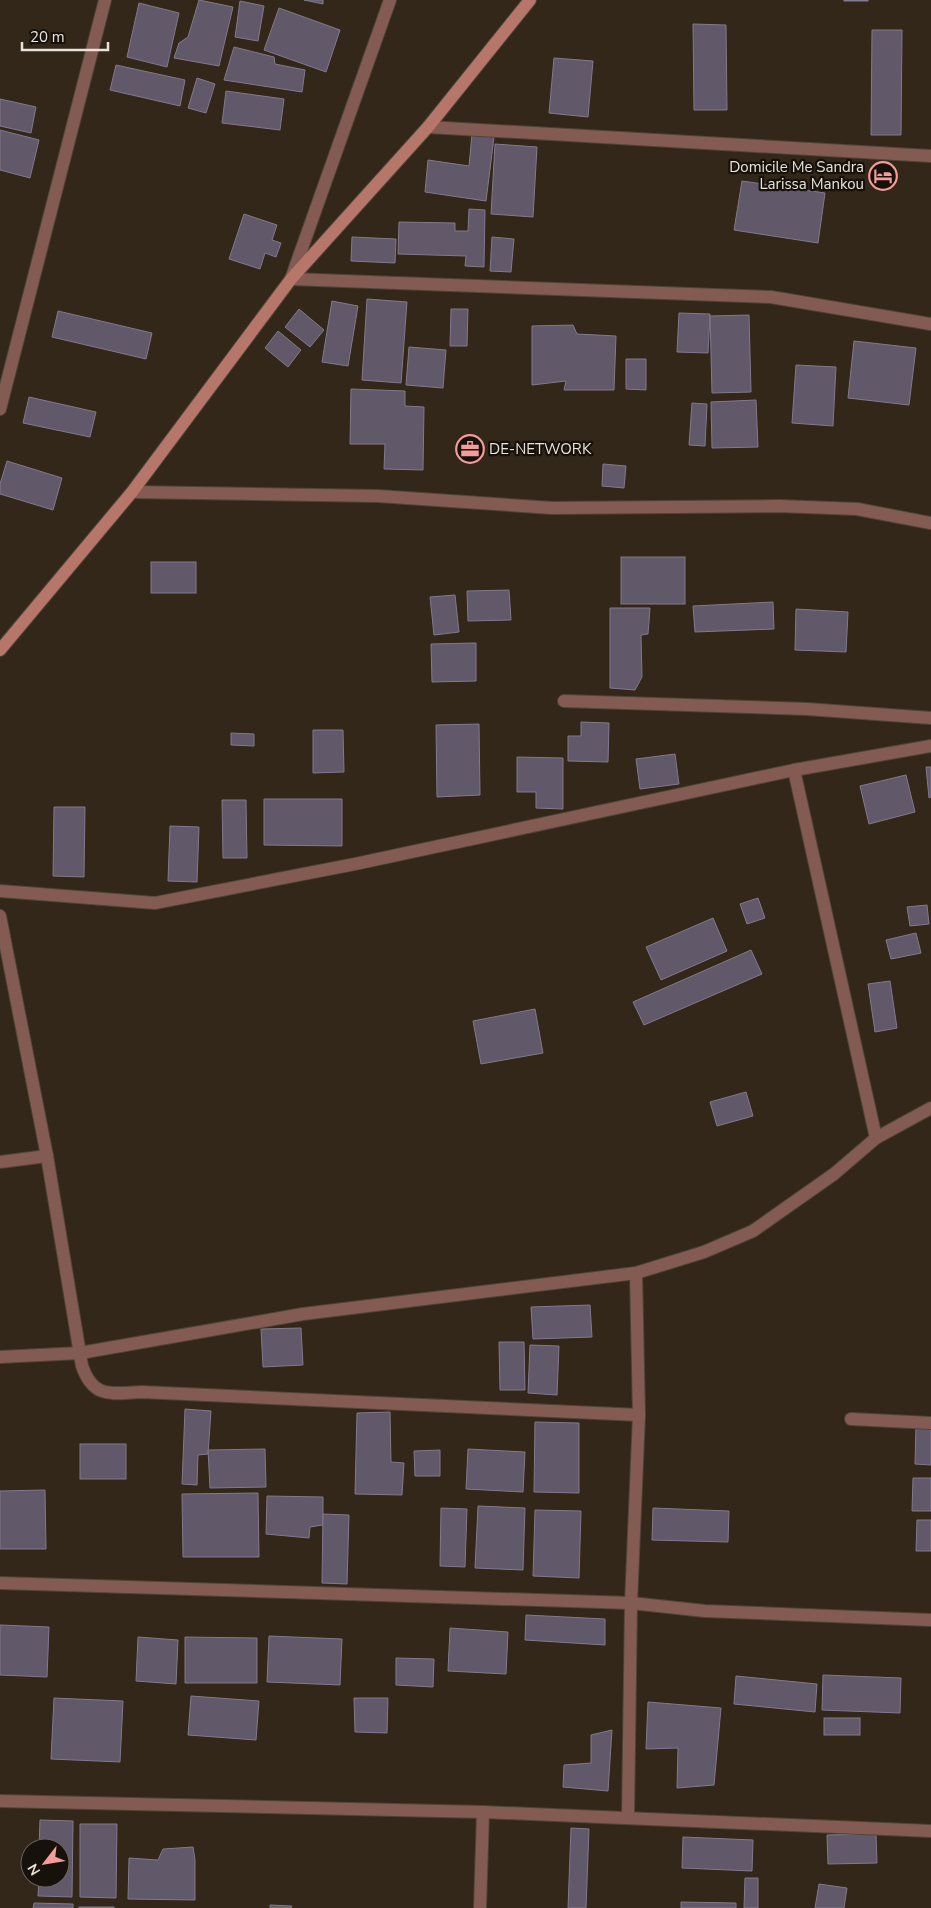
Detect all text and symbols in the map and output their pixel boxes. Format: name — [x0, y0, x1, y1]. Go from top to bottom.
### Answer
scale bar — [22, 20, 109, 52]
text: 20 m — [30, 27, 65, 47]
place label: Domicile Me Sandra Larissa Mankou — [729, 157, 864, 194]
hotel icon: Domicile Me Sandra Larissa Mankou — [868, 161, 898, 191]
office icon: DE-NETWORK — [455, 434, 485, 464]
place label: DE-NETWORK — [489, 439, 592, 459]
north arrow — [20, 1838, 70, 1888]
text: N — [23, 1860, 45, 1879]

